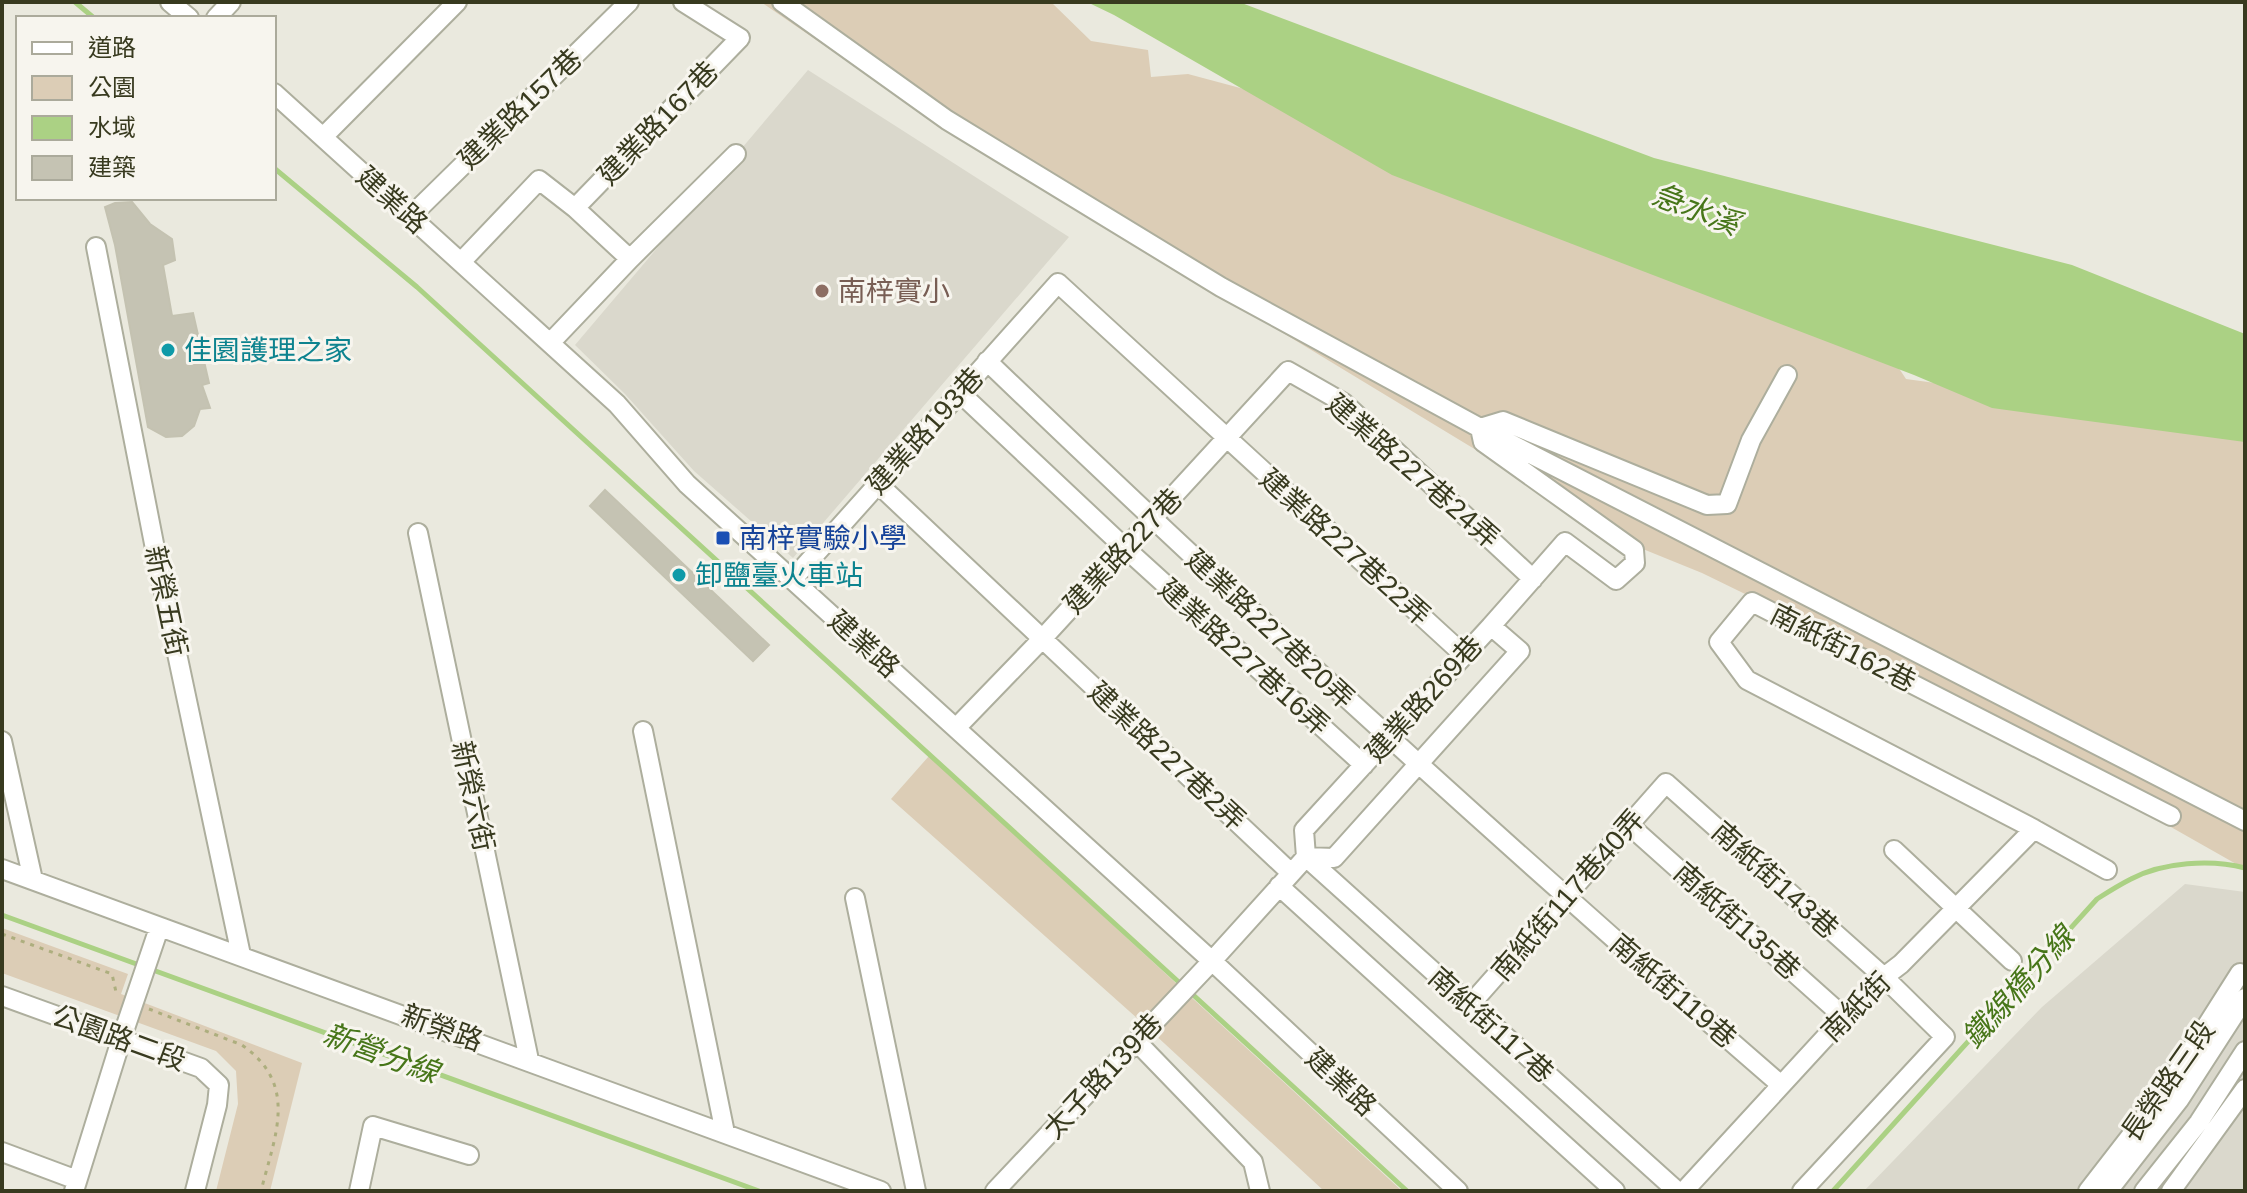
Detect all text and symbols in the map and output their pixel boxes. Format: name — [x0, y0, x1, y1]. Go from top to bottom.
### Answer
legend — [16, 16, 276, 200]
text: 道路 — [88, 34, 136, 61]
street label: 建業路157巷 — [452, 43, 588, 175]
street label: 建業路167巷 — [592, 55, 724, 191]
text: 公園 — [88, 74, 136, 101]
text: 水域 — [88, 114, 136, 141]
text: 建築 — [88, 154, 136, 181]
street label: 建業路 — [350, 160, 434, 240]
water label: 急水溪 — [1648, 177, 1748, 242]
place label: 南梓實小 — [838, 276, 950, 307]
marker: 南梓實小 — [813, 282, 831, 300]
place label: 佳園護理之家 — [184, 335, 352, 366]
marker: 佳園護理之家 — [159, 341, 177, 359]
street label: 建業路193巷 — [860, 362, 990, 500]
street label: 建業路227巷24弄 — [1321, 388, 1505, 554]
street label: 建業路227巷22弄 — [1254, 463, 1436, 631]
street label: 建業路227巷 — [1058, 482, 1188, 620]
place label: 南梓實驗小學 — [739, 523, 907, 554]
marker: 南梓實驗小學 — [714, 529, 732, 547]
street label: 新榮五街 — [139, 543, 193, 659]
street label: 建業路227巷20弄 — [1180, 543, 1360, 715]
place label: 卸鹽臺火車站 — [695, 560, 863, 591]
marker: 卸鹽臺火車站 — [670, 566, 688, 584]
street label: 建業路227巷16弄 — [1153, 573, 1335, 741]
street label: 南紙街162巷 — [1765, 598, 1921, 698]
street label: 建業路 — [822, 604, 906, 684]
street label: 建業路269巷 — [1359, 630, 1489, 768]
street label: 建業路227巷2弄 — [1082, 676, 1252, 836]
street label: 新榮六街 — [446, 738, 500, 854]
street label: 南紙街117巷40弄 — [1486, 803, 1650, 987]
street label: 南紙街143巷 — [1706, 815, 1844, 945]
street label: 南紙街135巷 — [1668, 856, 1806, 986]
water label: 鐵線橋分線 — [1956, 918, 2082, 1054]
street label: 南紙街119巷 — [1604, 928, 1742, 1054]
street label: 南紙街117巷 — [1422, 961, 1560, 1089]
street label: 南紙街 — [1815, 966, 1897, 1048]
street label: 公園路二段 — [48, 999, 190, 1077]
street label: 新榮路 — [397, 999, 487, 1057]
street label: 太子路139巷 — [1038, 1007, 1168, 1145]
street label: 長榮路三段 — [2115, 1015, 2221, 1147]
water label: 新營分線 — [319, 1017, 446, 1090]
street label: 建業路 — [1300, 1042, 1382, 1122]

